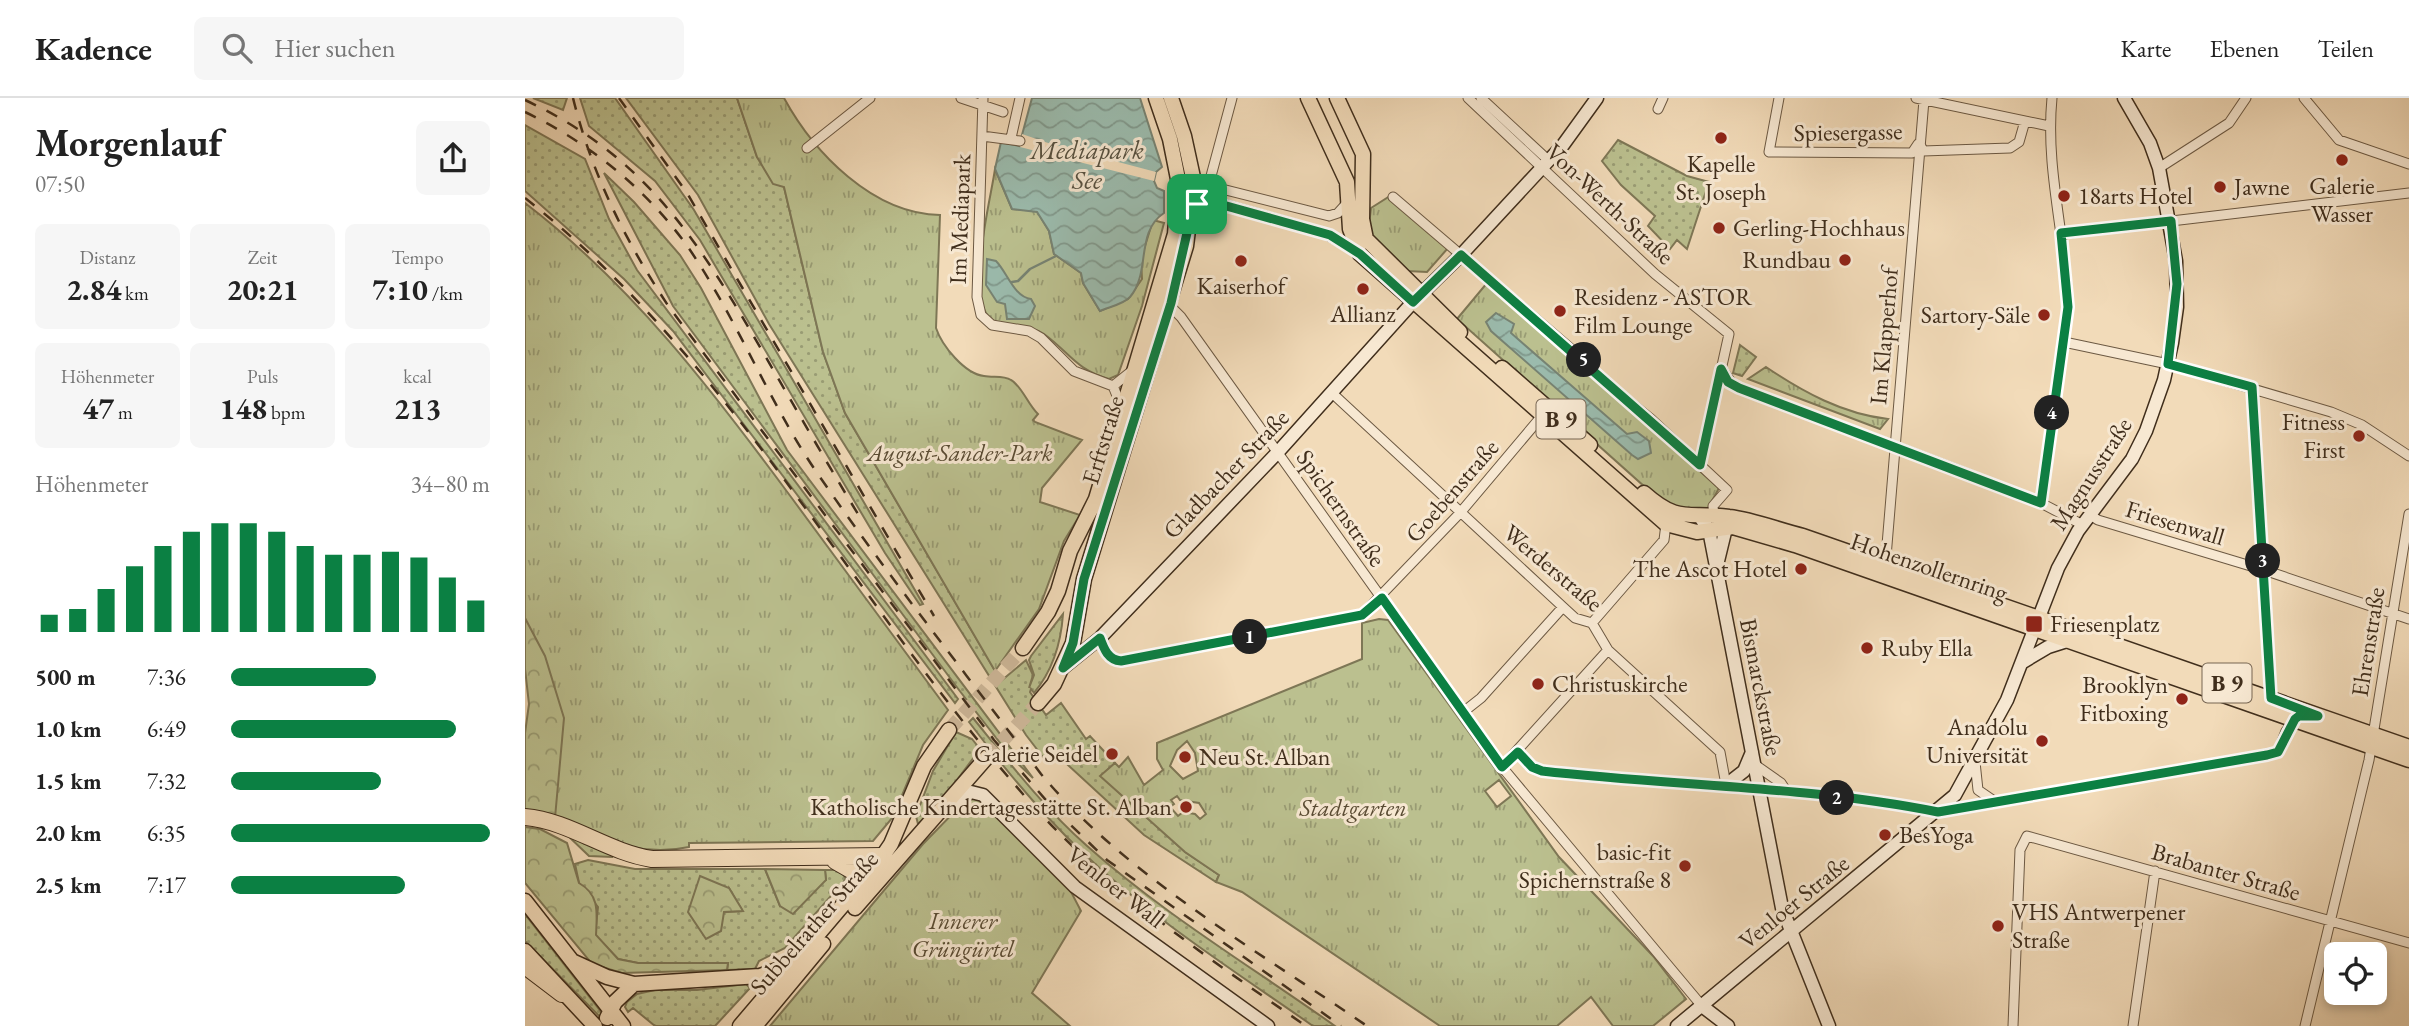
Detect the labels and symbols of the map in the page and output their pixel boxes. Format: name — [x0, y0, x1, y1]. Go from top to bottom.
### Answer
street label: Spiesergasse — [1793, 115, 1903, 148]
marker: Kapelle St. Joseph — [1713, 130, 1729, 146]
water label: Mediapark See — [1028, 133, 1144, 197]
street label: Von-Werth-Straße — [1540, 136, 1681, 271]
place label: Kapelle St. Joseph — [1676, 148, 1766, 207]
marker: Galerie Wasser — [2334, 152, 2350, 168]
street label: Im Mediapark — [942, 153, 977, 285]
place label: Galerie Wasser — [2309, 170, 2375, 229]
place label: Jawne — [2232, 171, 2290, 202]
pin — [1167, 174, 1227, 234]
marker: Jawne — [2212, 179, 2228, 195]
place label: 18arts Hotel — [2078, 180, 2193, 211]
marker: 18arts Hotel — [2056, 188, 2072, 204]
place label: Gerling-Hochhaus — [1733, 212, 1905, 243]
marker: Gerling-Hochhaus — [1711, 220, 1727, 236]
place label: Rundbau — [1742, 244, 1831, 275]
marker: Rundbau — [1837, 252, 1853, 268]
marker: Kaiserhof — [1233, 253, 1249, 269]
street label: Im Klapperhof — [1862, 263, 1905, 406]
place label: Kaiserhof — [1197, 270, 1289, 301]
marker: Allianz — [1355, 281, 1371, 297]
place label: Residenz - ASTOR Film Lounge — [1574, 281, 1753, 340]
place label: Allianz — [1329, 298, 1396, 329]
place label: Sartory-Säle — [1921, 299, 2030, 330]
marker: Residenz - ASTOR Film Lounge — [1552, 303, 1568, 319]
marker: Sartory-Säle — [2036, 307, 2052, 323]
pin: 5 — [1567, 342, 1601, 378]
street label: Erftstraße — [1074, 392, 1131, 488]
pin: 4 — [2035, 396, 2069, 430]
road number: B 9 — [1537, 400, 1585, 438]
street label: Gladbacher Straße — [1156, 402, 1295, 545]
place label: Fitness First — [2282, 406, 2345, 465]
street label: Magnusstraße — [2043, 411, 2139, 536]
marker: Fitness First — [2351, 428, 2367, 444]
street label: Goebenstraße — [1398, 432, 1505, 549]
park label: August-Sander-Park — [865, 437, 1053, 468]
street label: Spichernstraße — [1290, 443, 1393, 572]
street label: Friesenwall — [2122, 493, 2229, 552]
street label: Werderstraße — [1497, 517, 1610, 618]
street label: Hohenzollernring — [1846, 525, 2013, 608]
pin: 3 — [2245, 544, 2281, 578]
place label: The Ascot Hotel — [1633, 553, 1787, 584]
marker: The Ascot Hotel — [1793, 561, 1809, 577]
street label: Ehrenstraße — [2344, 585, 2391, 699]
place label: Friesenplatz — [2050, 608, 2159, 639]
marker: Friesenplatz — [2024, 614, 2044, 634]
street label: Bismarckstraße — [1733, 616, 1790, 758]
pin: 1 — [1233, 620, 1267, 654]
place label: Ruby Ella — [1881, 632, 1973, 663]
marker: Ruby Ella — [1859, 640, 1875, 656]
road number: B 9 — [2203, 664, 2251, 702]
place label: Christuskirche — [1552, 668, 1688, 699]
place label: Brooklyn Fitboxing — [2080, 669, 2169, 728]
marker: Christuskirche — [1530, 676, 1546, 692]
marker: Brooklyn Fitboxing — [2174, 691, 2190, 707]
place label: Anadolu Universität — [1926, 711, 2028, 770]
marker: Anadolu Universität — [2034, 733, 2050, 749]
place label: Galerie Seidel — [974, 738, 1098, 769]
place label: Neu St. Alban — [1199, 741, 1331, 772]
marker: Galerie Seidel — [1104, 746, 1120, 762]
marker: Neu St. Alban — [1177, 749, 1193, 765]
pin: 2 — [1819, 780, 1855, 816]
place label: Katholische Kindertagesstätte St. Alban — [810, 791, 1172, 822]
park label: Stadtgarten — [1298, 792, 1407, 823]
marker: Katholische Kindertagesstätte St. Alban — [1178, 799, 1194, 815]
place label: BesYoga — [1899, 819, 1974, 850]
marker: BesYoga — [1877, 827, 1893, 843]
street label: Brabanter Straße — [2148, 835, 2304, 908]
place label: basic-fit Spichernstraße 8 — [1519, 836, 1671, 895]
street label: Venloer Wall — [1061, 839, 1172, 935]
street label: Subbelrather Straße — [743, 844, 885, 1001]
street label: Venloer Straße — [1732, 848, 1855, 956]
marker: basic-fit Spichernstraße 8 — [1677, 858, 1693, 874]
place label: VHS Antwerpener Straße — [2012, 896, 2185, 955]
park label: Innerer Grüngürtel — [912, 905, 1015, 964]
marker: VHS Antwerpener Straße — [1990, 918, 2006, 934]

